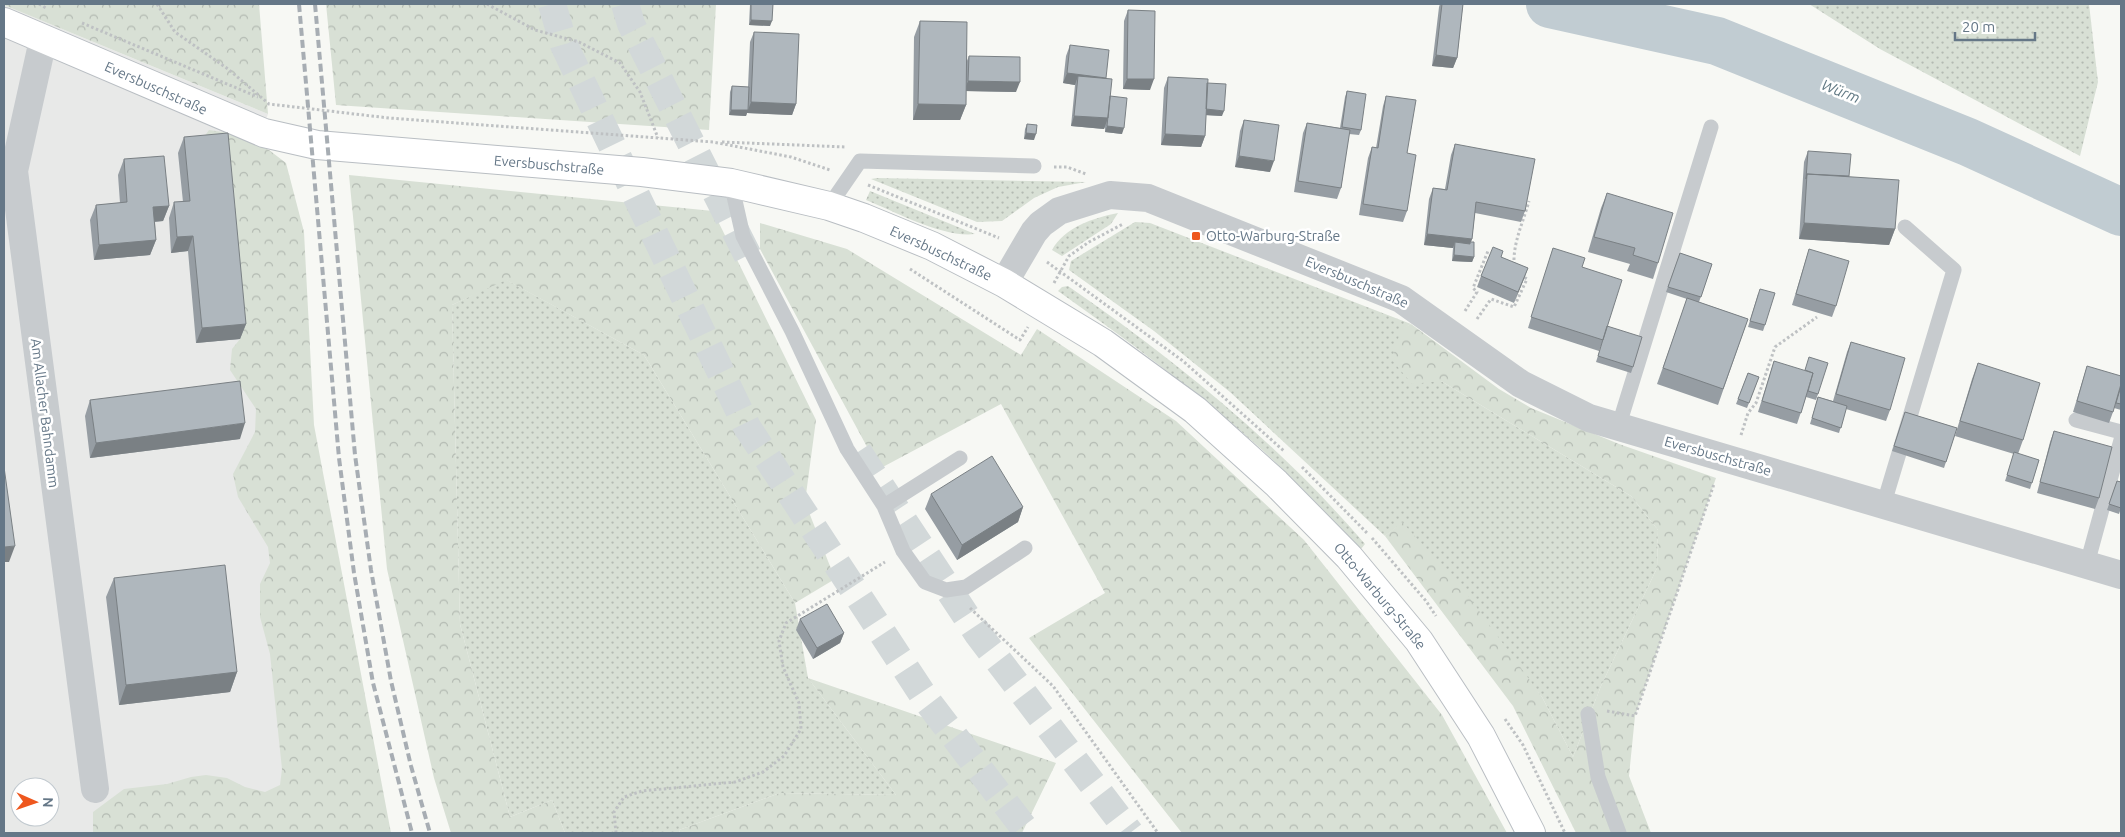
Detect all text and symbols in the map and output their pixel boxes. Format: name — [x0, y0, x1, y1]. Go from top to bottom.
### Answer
scale bar — [1955, 10, 2035, 42]
text: 20 m — [1962, 18, 1995, 35]
street label: Eversbuschstraße — [102, 58, 210, 118]
water label: Würm — [1819, 76, 1863, 106]
street label: Eversbuschstraße — [493, 152, 605, 178]
street label: Eversbuschstraße — [887, 222, 995, 284]
place label: Otto-Warburg-Straße — [1206, 228, 1340, 244]
marker: Otto-Warburg-Straße — [1190, 230, 1202, 242]
street label: Eversbuschstraße — [1303, 253, 1411, 311]
street label: Am Allacher Bahndamm — [28, 337, 62, 489]
street label: Eversbuschstraße — [1663, 433, 1773, 479]
street label: Otto-Warburg-Straße — [1331, 539, 1429, 653]
north arrow — [10, 777, 60, 827]
text: N — [40, 797, 56, 808]

